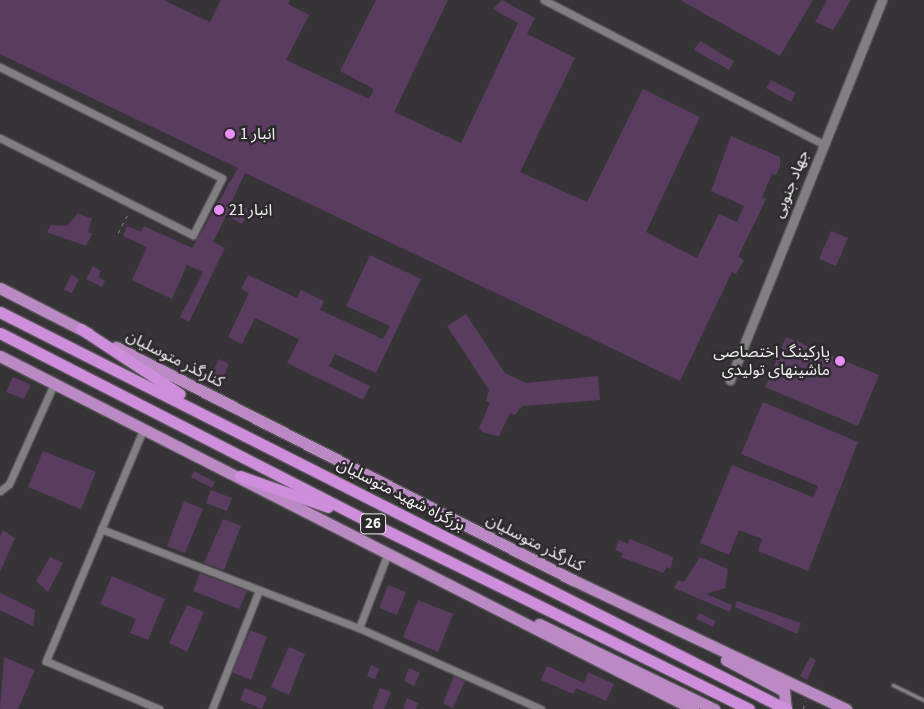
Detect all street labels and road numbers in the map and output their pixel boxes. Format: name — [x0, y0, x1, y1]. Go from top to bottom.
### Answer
street label: جهاد جنوبی — [769, 147, 813, 221]
street label: کنارگذر متوسلیان — [123, 326, 227, 392]
street label: بزرگراه شهید متوسلیان — [334, 454, 468, 536]
street label: کنارگذر متوسلیان — [483, 510, 587, 576]
road number: 26 — [359, 512, 387, 536]

